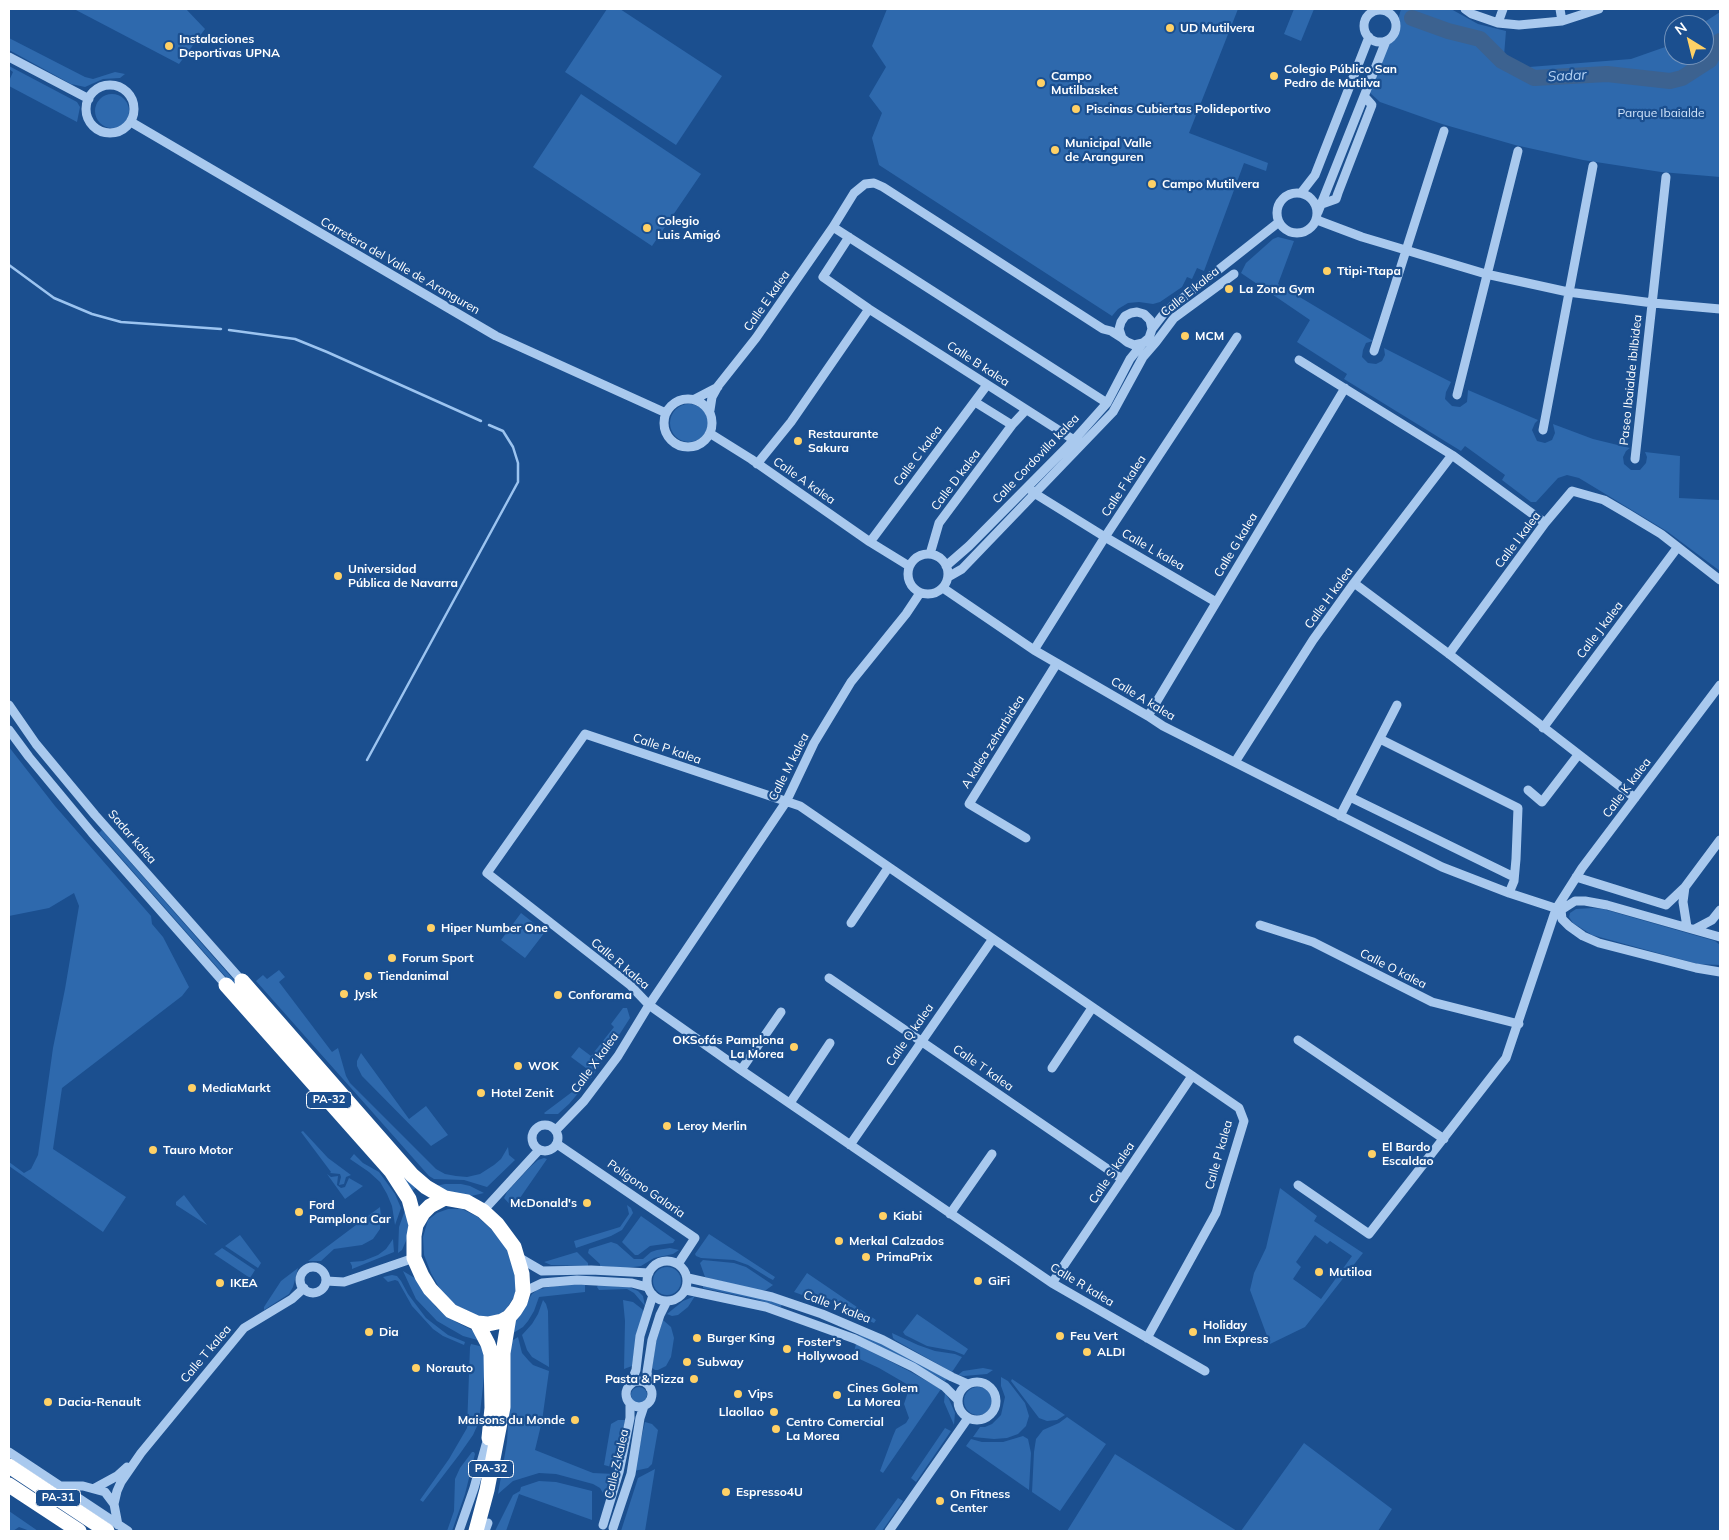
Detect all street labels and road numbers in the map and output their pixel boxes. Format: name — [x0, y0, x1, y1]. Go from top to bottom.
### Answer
street label: Carretera del Valle de Aranguren — [318, 214, 482, 318]
street label: Calle E kalea — [1158, 264, 1222, 320]
street label: Calle E kalea — [741, 268, 793, 334]
street label: Paseo Ibaialde ibilbidea — [1617, 314, 1645, 446]
street label: Calle B kalea — [944, 338, 1012, 390]
street label: Calle Cordovilla kalea — [990, 411, 1082, 507]
street label: Calle C kalea — [891, 423, 945, 489]
street label: Calle D kalea — [928, 447, 984, 513]
street label: Calle F kalea — [1099, 453, 1149, 519]
street label: Calle A kalea — [770, 454, 838, 508]
street label: Calle I kalea — [1492, 509, 1544, 571]
street label: Calle G kalea — [1211, 510, 1261, 580]
street label: Calle L kalea — [1119, 526, 1187, 574]
street label: Calle H kalea — [1302, 564, 1356, 632]
street label: Calle J kalea — [1574, 599, 1626, 661]
street label: Calle A kalea — [1108, 674, 1178, 724]
street label: A kalea zeharbidea — [958, 693, 1028, 791]
street label: Calle P kalea — [631, 731, 703, 767]
street label: Calle M kalea — [766, 731, 812, 803]
street label: Calle K kalea — [1600, 755, 1654, 821]
street label: Sadar kalea — [105, 807, 159, 867]
street label: Calle R kalea — [588, 935, 652, 993]
street label: Calle O kalea — [1357, 946, 1429, 992]
street label: Calle Q kalea — [883, 1001, 937, 1069]
street label: Calle X kalea — [568, 1030, 622, 1096]
street label: Calle T kalea — [950, 1042, 1016, 1094]
road number: PA-32 — [306, 1092, 352, 1108]
street label: Calle P kalea — [1202, 1119, 1236, 1191]
street label: Calle S kalea — [1086, 1140, 1138, 1206]
street label: Polígono Galaria — [604, 1157, 688, 1221]
street label: Calle R kalea — [1047, 1260, 1117, 1310]
street label: Calle Y kalea — [801, 1288, 873, 1326]
street label: Calle T kalea — [178, 1322, 234, 1386]
street label: Calle Z kalea — [602, 1428, 632, 1500]
road number: PA-32 — [468, 1460, 514, 1478]
road number: PA-31 — [36, 1490, 80, 1506]

